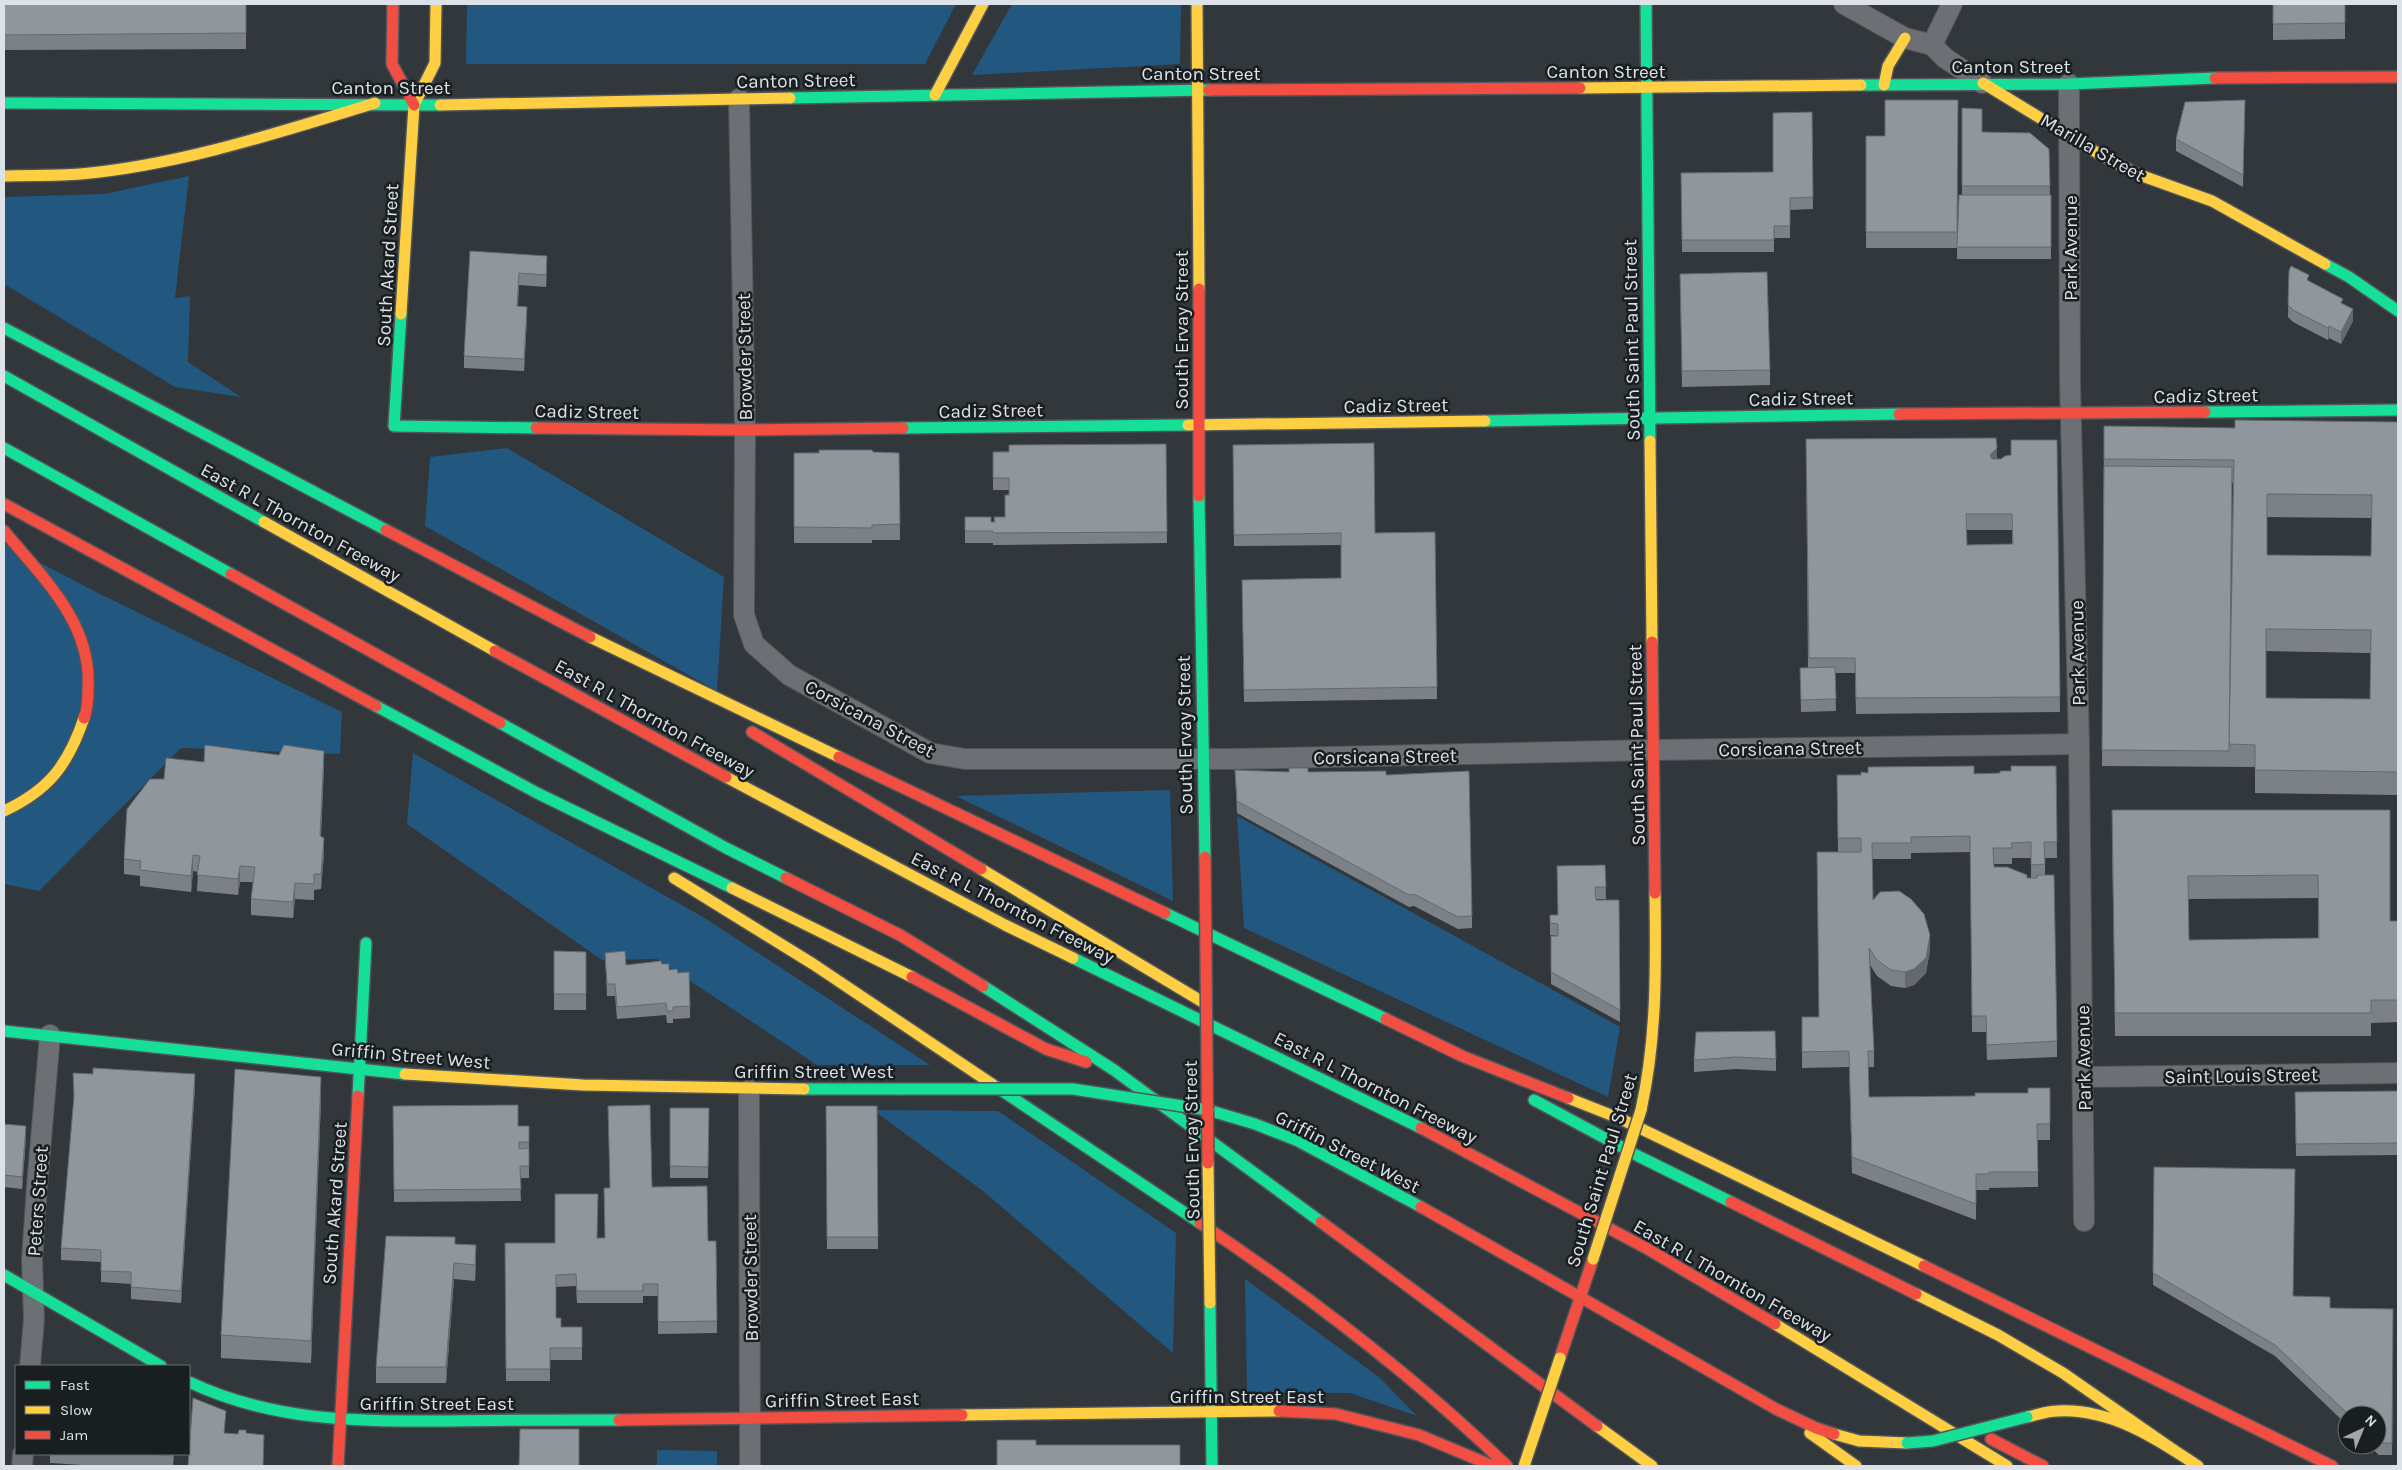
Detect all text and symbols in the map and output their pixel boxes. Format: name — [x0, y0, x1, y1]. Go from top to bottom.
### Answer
street label: Canton Street — [1951, 56, 2071, 78]
street label: Canton Street — [1546, 61, 1666, 83]
street label: Canton Street — [1141, 63, 1261, 85]
street label: Canton Street — [736, 69, 856, 93]
street label: Canton Street — [331, 77, 451, 99]
street label: Marilla Street — [2036, 109, 2149, 187]
street label: South Akard Street — [373, 183, 403, 347]
street label: Park Avenue — [2060, 195, 2082, 301]
street label: South Saint Paul Street — [1619, 239, 1645, 441]
street label: South Ervay Street — [1171, 250, 1193, 410]
street label: Browder Street — [733, 293, 757, 421]
street label: Cadiz Street — [2153, 384, 2259, 408]
street label: Cadiz Street — [1748, 387, 1854, 411]
street label: Cadiz Street — [1343, 394, 1449, 418]
street label: Cadiz Street — [938, 399, 1044, 423]
street label: Cadiz Street — [534, 400, 640, 424]
street label: East R L Thornton Freeway — [197, 459, 404, 587]
street label: Park Avenue — [2066, 600, 2090, 706]
street label: South Saint Paul Street — [1624, 644, 1650, 846]
street label: East R L Thornton Freeway — [551, 655, 758, 783]
street label: South Ervay Street — [1173, 655, 1197, 815]
street label: Corsicana Street — [801, 676, 938, 762]
street label: Corsicana Street — [1718, 737, 1862, 761]
street label: Corsicana Street — [1313, 745, 1457, 769]
street label: East R L Thornton Freeway — [907, 847, 1118, 969]
street label: Park Avenue — [2072, 1005, 2096, 1111]
street label: East R L Thornton Freeway — [1270, 1027, 1481, 1149]
street label: Griffin Street West — [331, 1038, 491, 1074]
street label: South Ervay Street — [1180, 1060, 1204, 1220]
street label: Griffin Street West — [734, 1061, 894, 1083]
street label: Saint Louis Street — [2164, 1064, 2318, 1088]
street label: South Saint Paul Street — [1562, 1071, 1642, 1270]
street label: Griffin Street West — [1272, 1106, 1424, 1198]
street label: South Akard Street — [318, 1121, 352, 1285]
street label: Peters Street — [23, 1145, 53, 1257]
street label: Browder Street — [739, 1214, 763, 1342]
street label: East R L Thornton Freeway — [1630, 1215, 1836, 1347]
legend — [15, 1365, 190, 1455]
text: Fast — [60, 1376, 90, 1394]
street label: Griffin Street East — [1170, 1386, 1324, 1408]
street label: Griffin Street East — [765, 1388, 919, 1412]
street label: Griffin Street East — [360, 1393, 514, 1415]
text: Slow — [60, 1401, 92, 1419]
north arrow — [2337, 1405, 2387, 1455]
text: N — [2361, 1411, 2380, 1431]
text: Jam — [60, 1426, 88, 1444]

